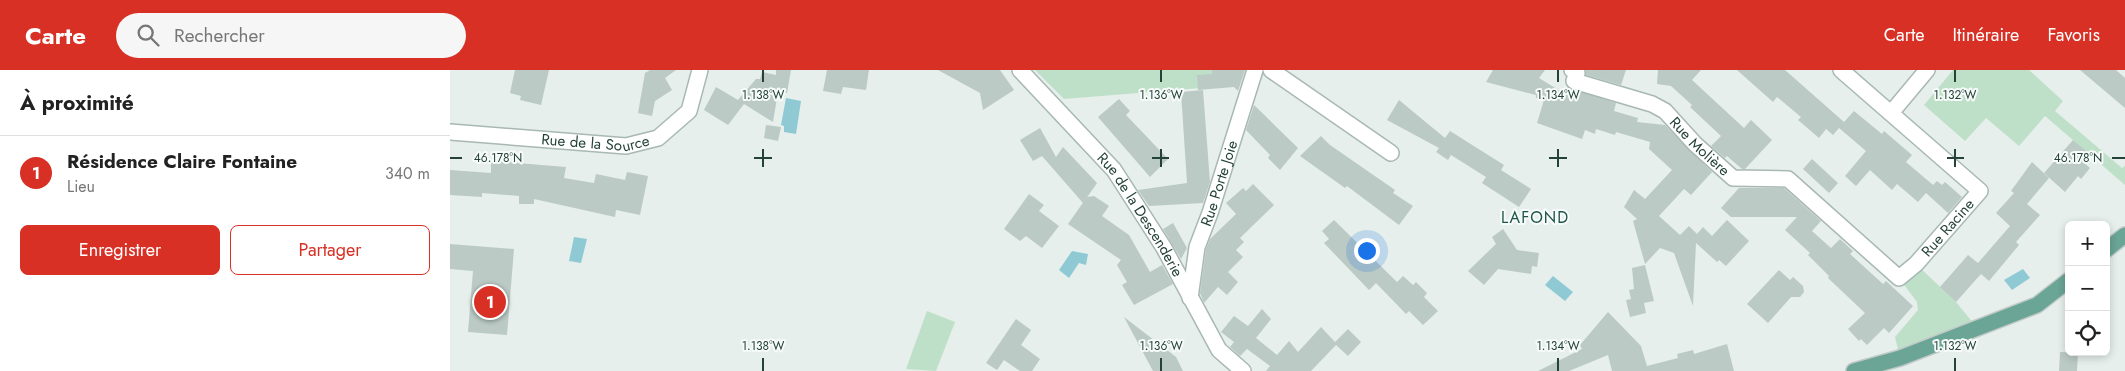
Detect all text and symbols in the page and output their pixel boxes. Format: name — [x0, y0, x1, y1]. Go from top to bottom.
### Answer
search box — [116, 13, 466, 58]
text: Carte — [25, 18, 86, 53]
icon: search — [134, 21, 162, 49]
text: Rechercher — [174, 22, 265, 49]
text: Carte — [1884, 22, 1925, 48]
text: Itinéraire — [1953, 22, 2019, 48]
text: Favoris — [2047, 22, 2100, 48]
text: 1.138°W — [742, 86, 784, 104]
text: 1.136°W — [1139, 86, 1183, 104]
text: 1.134°W — [1536, 86, 1580, 104]
text: 1.132°W — [1934, 86, 1977, 104]
text: À proximité — [20, 88, 134, 118]
street label: Rue Molière — [1664, 112, 1735, 181]
street label: Rue de la Source — [540, 128, 652, 158]
street label: Rue Porte Joie — [1195, 137, 1243, 229]
text: Résidence Claire Fontaine — [67, 148, 297, 175]
street label: Rue de la Descenderie — [1092, 148, 1189, 281]
text: 46.178°N — [474, 149, 522, 167]
text: 46.178°N — [2054, 149, 2102, 167]
text: 1 — [32, 162, 40, 185]
text: 340 m — [385, 162, 430, 185]
text: Lieu — [67, 175, 95, 198]
street label: Rue Racine — [1916, 194, 1980, 262]
district label: LAFOND — [1501, 206, 1569, 229]
map controls — [2065, 221, 2110, 356]
button: + — [2065, 221, 2110, 266]
button: Enregistrer — [20, 225, 220, 275]
button: Partager — [230, 225, 430, 275]
your location — [1354, 238, 1380, 264]
button: − — [2065, 266, 2110, 311]
pin: 1 — [474, 283, 506, 321]
button: locate — [2065, 311, 2110, 356]
text: 1.138°W — [742, 337, 784, 355]
text: 1.136°W — [1139, 337, 1183, 355]
text: 1.134°W — [1536, 337, 1580, 355]
text: 1.132°W — [1934, 337, 1977, 355]

